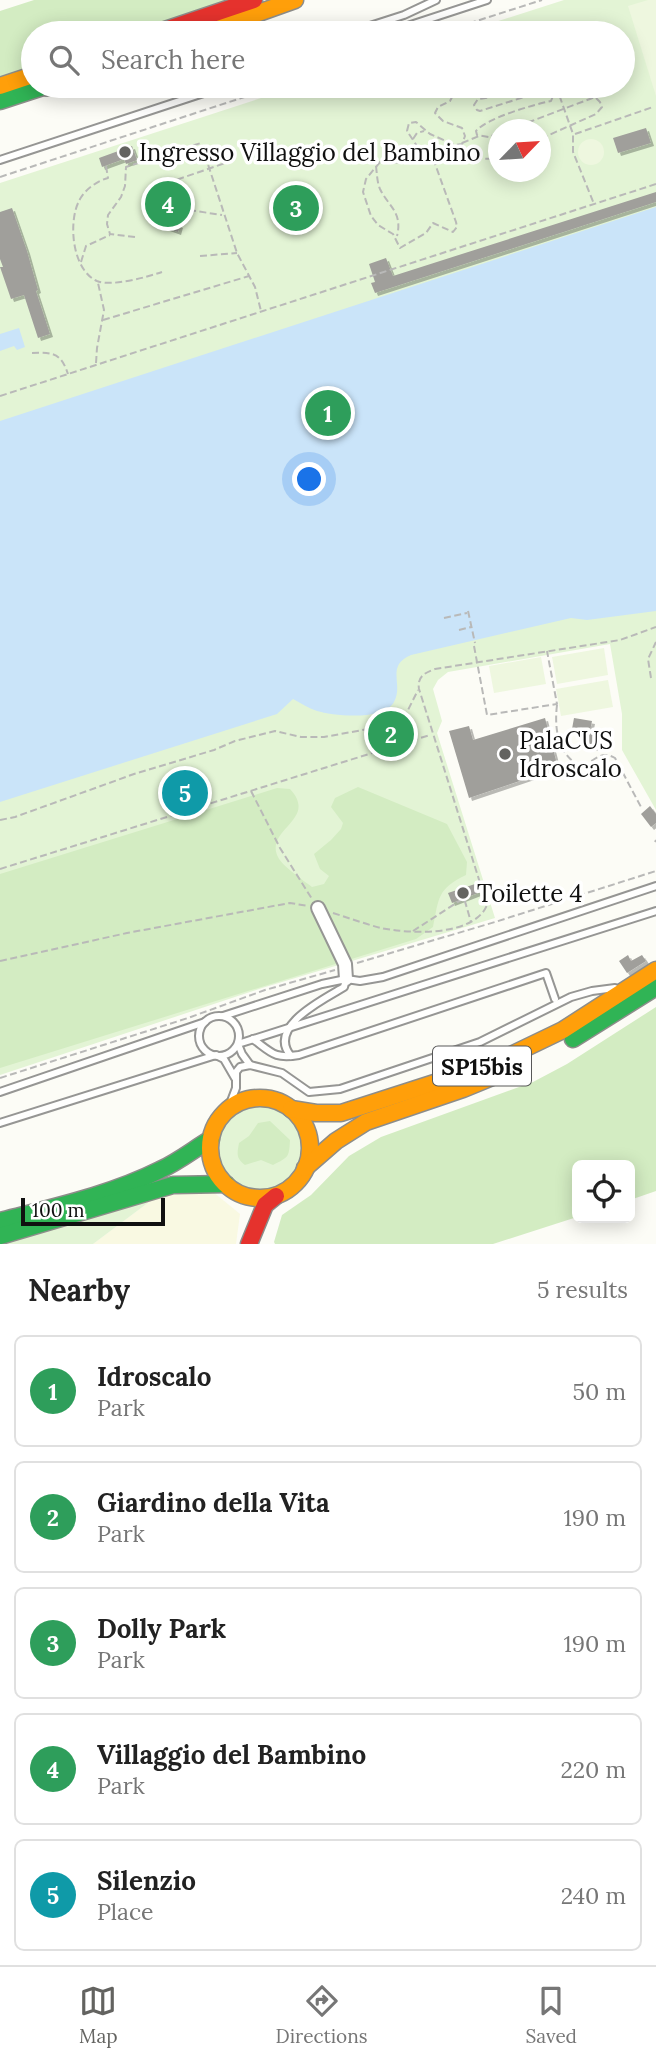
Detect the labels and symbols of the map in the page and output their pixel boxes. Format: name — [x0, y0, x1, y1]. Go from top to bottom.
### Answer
north arrow — [488, 119, 551, 182]
place label: Ingresso Villaggio del Bambino — [139, 137, 481, 168]
marker: Ingresso Villaggio del Bambino — [117, 144, 133, 160]
pin: 4 — [145, 178, 191, 230]
pin: 3 — [273, 182, 319, 234]
pin: 1 — [305, 387, 351, 439]
your location — [292, 462, 326, 496]
pin: 2 — [368, 708, 414, 760]
place label: PalaCUS Idroscalo — [519, 725, 622, 784]
marker: PalaCUS Idroscalo — [497, 746, 513, 762]
pin: 5 — [162, 767, 208, 819]
place label: Toilette 4 — [477, 878, 582, 909]
marker: Toilette 4 — [455, 885, 471, 901]
road number: SP15bis — [433, 1046, 531, 1086]
scale bar — [21, 1195, 164, 1227]

